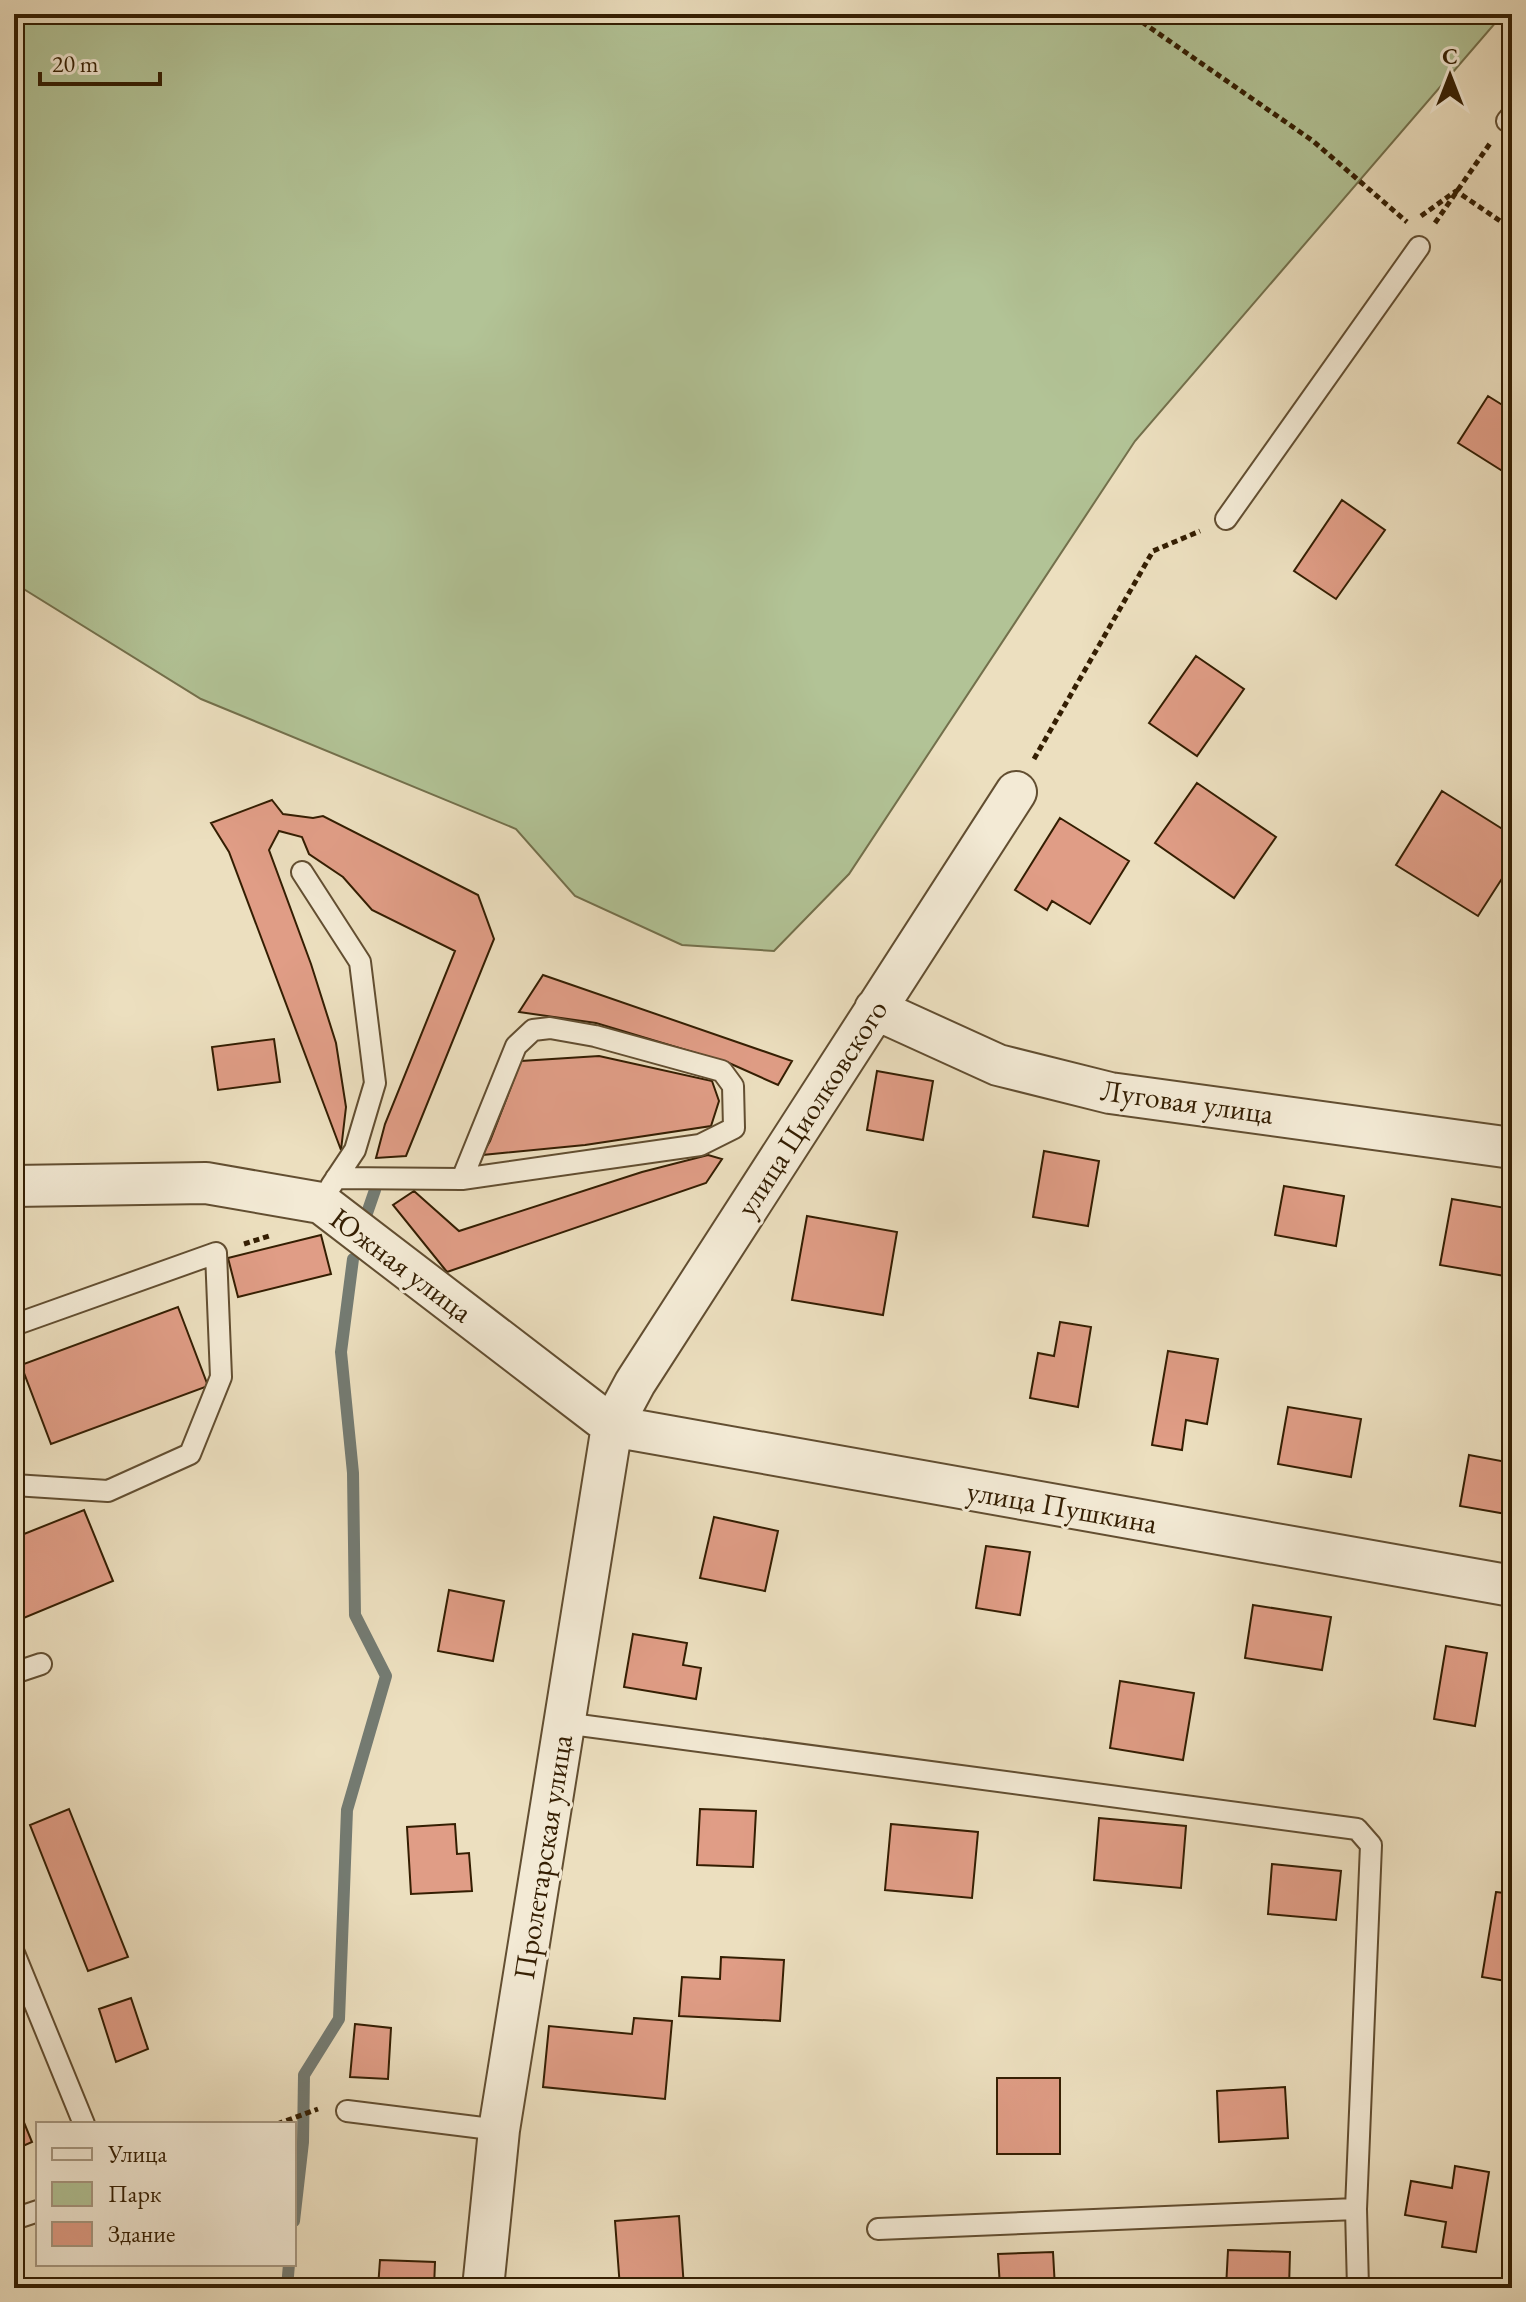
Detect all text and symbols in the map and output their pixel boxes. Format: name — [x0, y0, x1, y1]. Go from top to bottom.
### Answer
scale bar — [40, 36, 160, 86]
north arrow — [1410, 36, 1490, 116]
text: С — [1442, 42, 1458, 71]
text: 20 m — [52, 48, 99, 79]
street label: улица Циолковского — [727, 992, 896, 1224]
street label: Луговая улица — [1098, 1070, 1276, 1133]
street label: Южная улица — [322, 1198, 481, 1331]
street label: улица Пушкина — [964, 1471, 1160, 1542]
street label: Пролетарская улица — [504, 1732, 581, 1982]
legend — [36, 2122, 296, 2266]
text: Улица — [107, 2138, 167, 2169]
text: Парк — [108, 2178, 162, 2209]
text: Здание — [108, 2218, 175, 2249]

